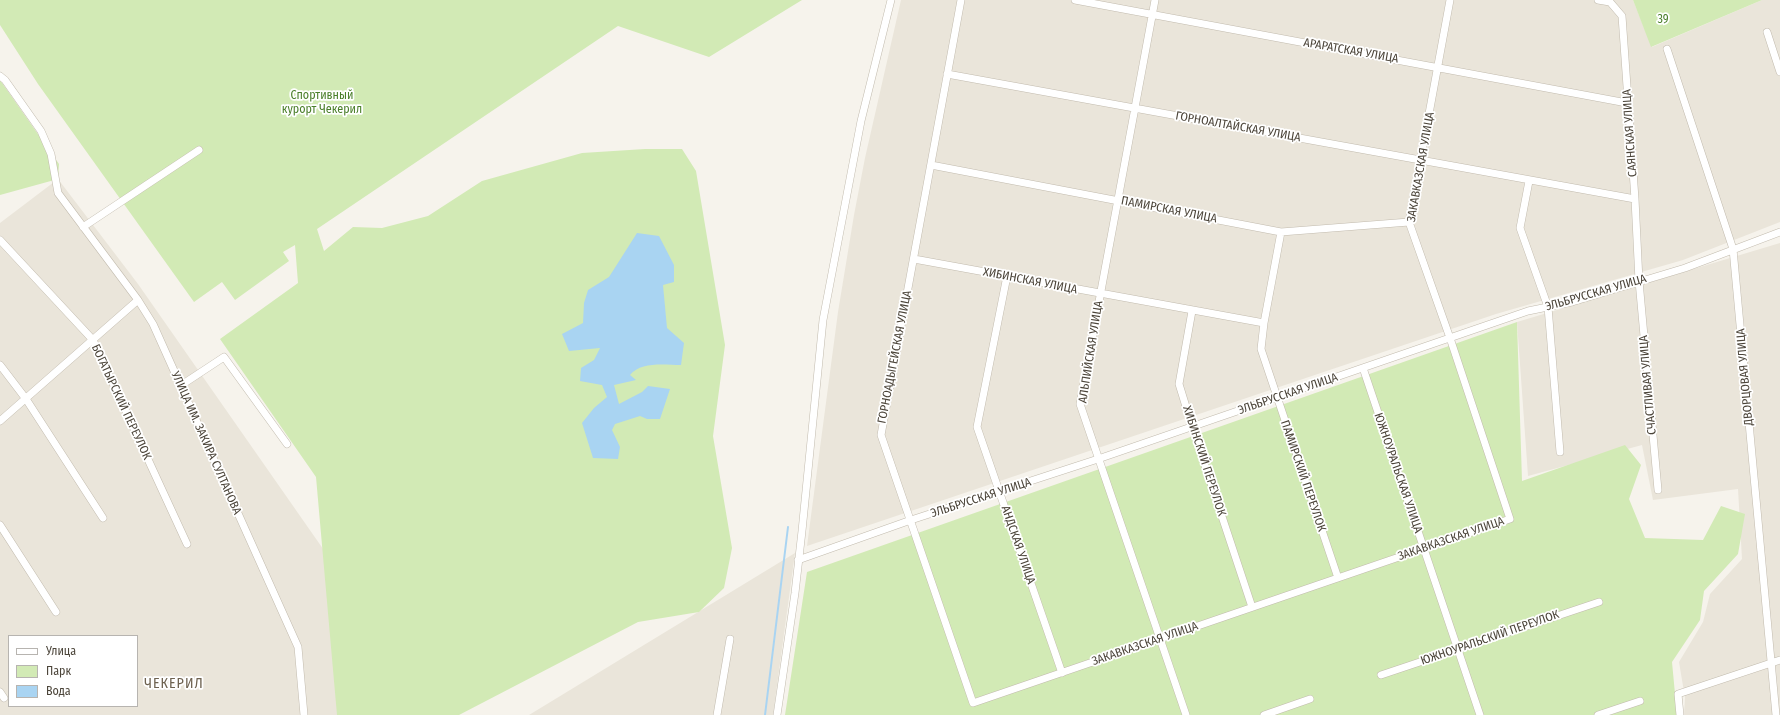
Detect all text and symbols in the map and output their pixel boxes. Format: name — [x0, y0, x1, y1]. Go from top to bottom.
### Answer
park label: 39 — [1657, 13, 1669, 27]
street label: АРАРАТСКАЯ УЛИЦА — [1302, 36, 1400, 66]
park label: Спортивный курорт Чекерил — [282, 89, 362, 117]
street label: САЯНСКАЯ УЛИЦА — [1620, 89, 1640, 177]
street label: ГОРНОАЛТАЙСКАЯ УЛИЦА — [1174, 109, 1302, 145]
street label: ЗАКАВКАЗСКАЯ УЛИЦА — [1404, 111, 1438, 223]
street label: ПАМИРСКАЯ УЛИЦА — [1120, 194, 1218, 226]
street label: ХИБИНСКАЯ УЛИЦА — [982, 265, 1078, 297]
street label: ЭЛЬБРУССКАЯ УЛИЦА — [1544, 272, 1648, 314]
street label: ГОРНОАДЫГЕЙСКАЯ УЛИЦА — [875, 289, 915, 425]
street label: АЛЬПИЙСКАЯ УЛИЦА — [1076, 300, 1106, 404]
street label: ДВОРЦОВАЯ УЛИЦА — [1734, 328, 1756, 426]
street label: СЧАСТЛИВАЯ УЛИЦА — [1636, 335, 1660, 435]
street label: БОГАТЫРСКИЙ ПЕРЕУЛОК — [88, 342, 154, 462]
street label: УЛИЦА ИМ. ЗАКИРА СУЛТАНОВА — [168, 369, 244, 517]
street label: ЭЛЬБРУССКАЯ УЛИЦА — [1236, 370, 1340, 418]
street label: ХИБИНСКИЙ ПЕРЕУЛОК — [1179, 404, 1229, 518]
street label: ЮЖНОУРАЛЬСКАЯ УЛИЦА — [1371, 411, 1425, 535]
street label: ПАМИРСКИЙ ПЕРЕУЛОК — [1277, 418, 1329, 534]
street label: ЭЛЬБРУССКАЯ УЛИЦА — [929, 475, 1033, 521]
street label: АНДСКАЯ УЛИЦА — [998, 504, 1038, 586]
street label: ЗАКАВКАЗСКАЯ УЛИЦА — [1396, 514, 1506, 564]
street label: ЮЖНОУРАЛЬСКИЙ ПЕРЕУЛОК — [1419, 608, 1561, 668]
street label: ЗАКАВКАЗСКАЯ УЛИЦА — [1090, 619, 1200, 669]
legend — [8, 635, 138, 707]
text: Улица — [46, 644, 76, 658]
text: Парк — [46, 664, 71, 678]
district label: ЧЕКЕРИЛ — [144, 676, 204, 692]
text: Вода — [46, 684, 71, 698]

